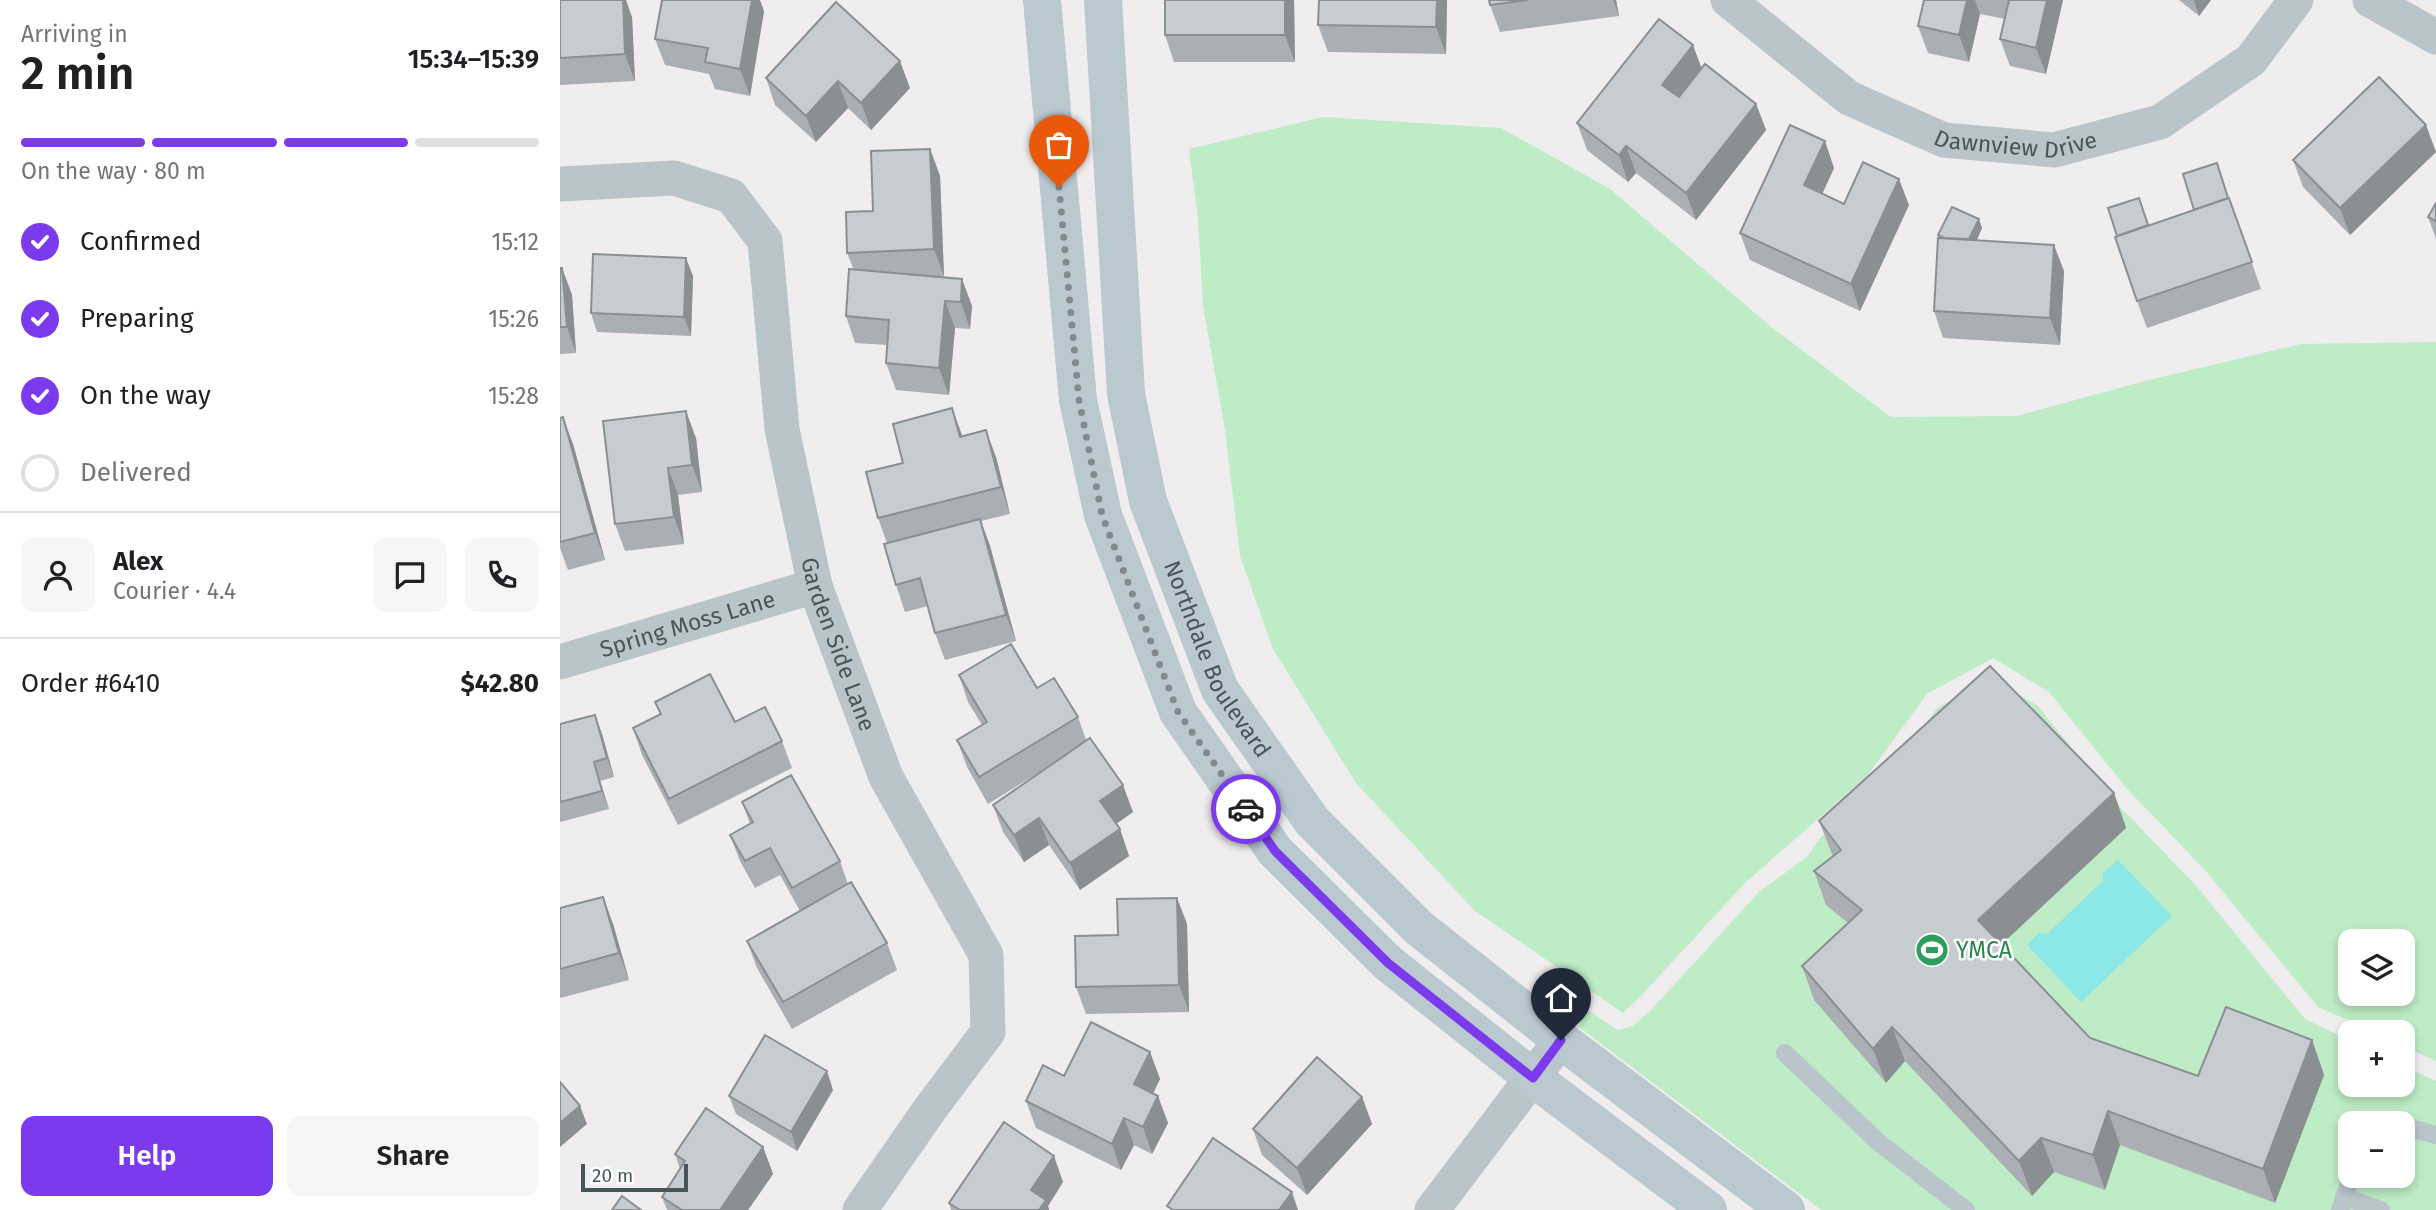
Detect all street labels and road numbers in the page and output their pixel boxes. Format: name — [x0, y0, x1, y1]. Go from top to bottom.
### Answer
street label: Dawnview Drive — [1930, 123, 2100, 164]
street label: Garden Side Lane — [795, 555, 882, 735]
street label: Northdale Boulevard — [1158, 557, 1277, 763]
street label: Spring Moss Lane — [596, 585, 779, 663]

